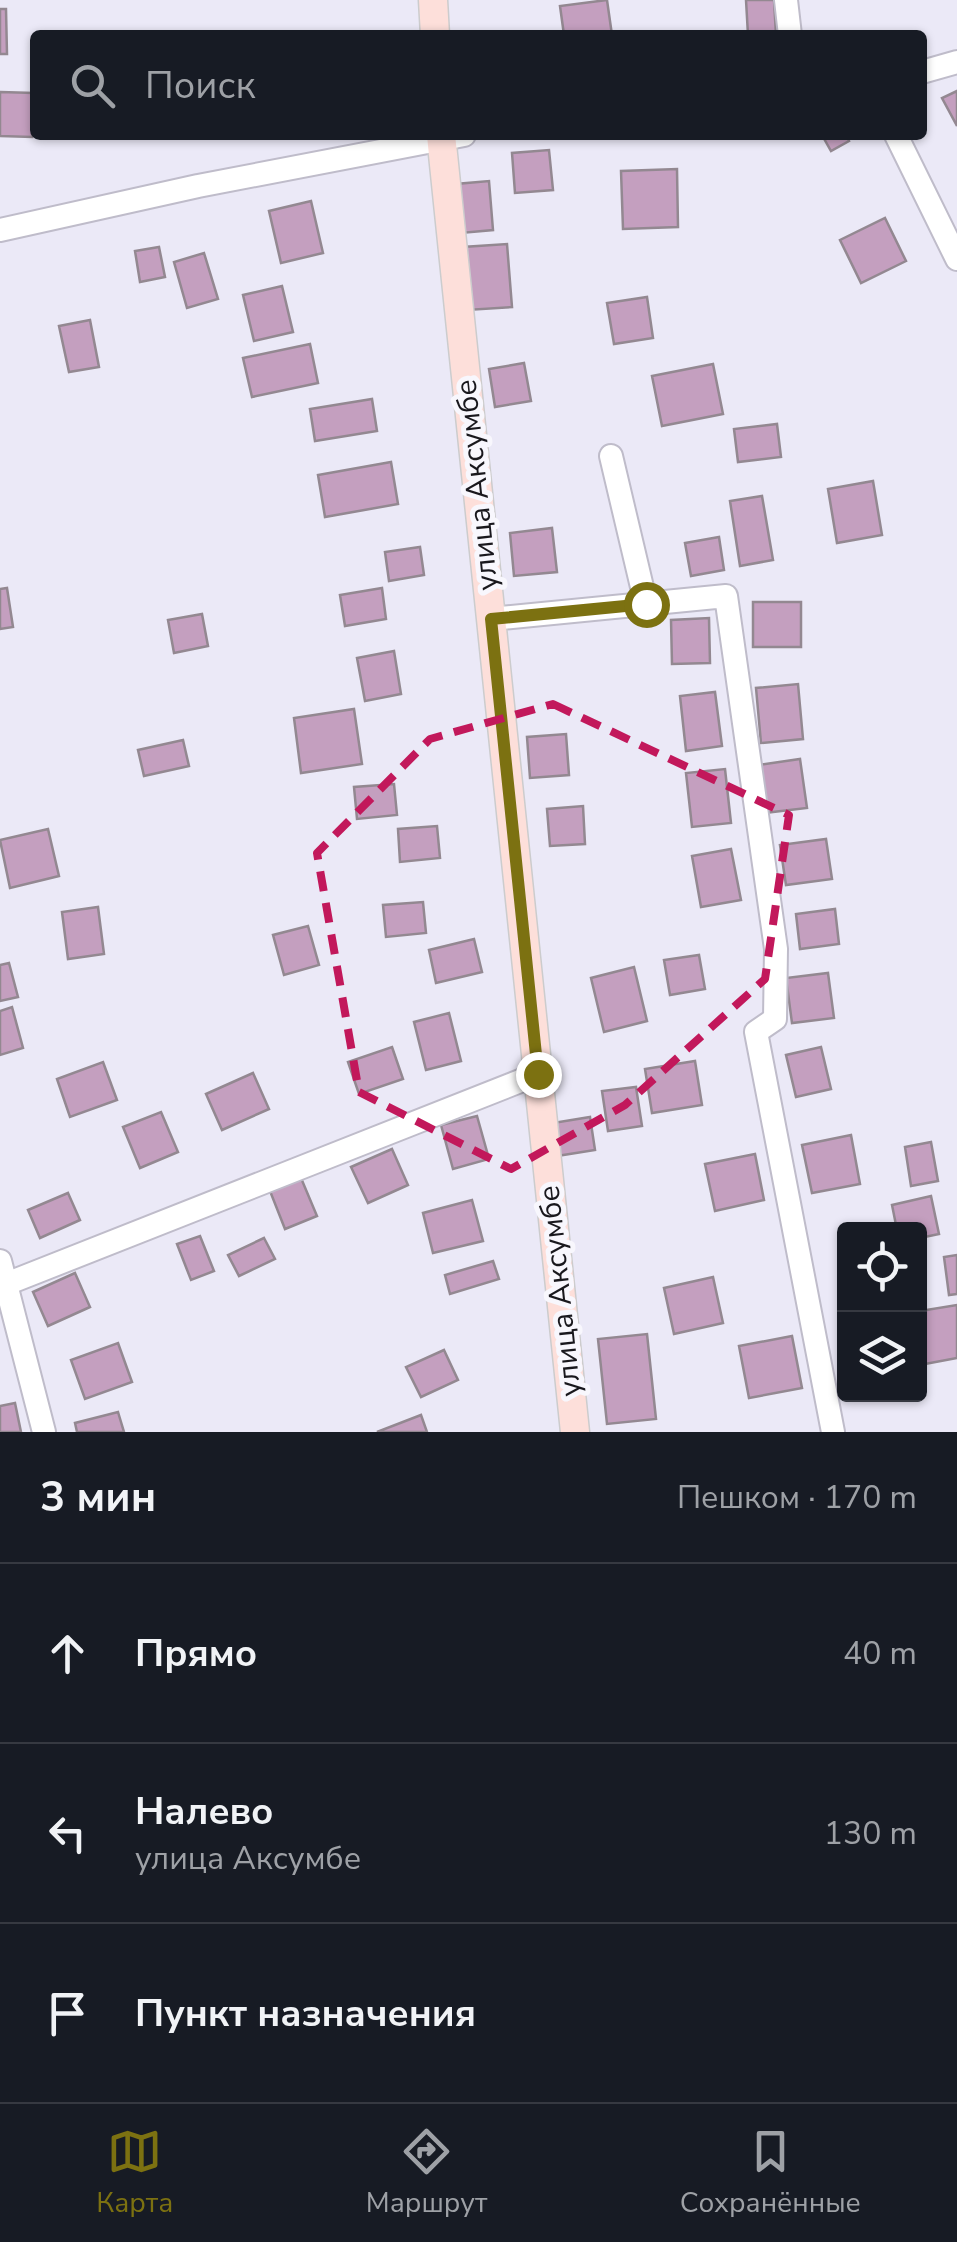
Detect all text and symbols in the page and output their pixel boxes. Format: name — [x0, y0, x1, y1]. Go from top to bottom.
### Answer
search box — [30, 30, 927, 140]
icon: search — [65, 58, 120, 113]
text: Поиск — [145, 60, 255, 111]
street label: улица Аксумбе — [446, 377, 508, 593]
route start — [624, 582, 670, 628]
route end — [516, 1052, 562, 1098]
street label: улица Аксумбе — [529, 1183, 591, 1399]
map controls — [837, 1222, 927, 1402]
button: locate — [837, 1222, 927, 1312]
button: layers — [837, 1312, 927, 1402]
text: 3 мин — [40, 1469, 156, 1526]
text: Пешком · 170 m — [677, 1476, 917, 1519]
icon: ahead — [40, 1626, 95, 1681]
text: Прямо — [135, 1628, 257, 1679]
text: 40 m — [843, 1632, 917, 1675]
text: Налево — [135, 1786, 274, 1837]
icon: left — [40, 1806, 95, 1861]
text: 130 m — [824, 1812, 917, 1855]
text: улица Аксумбе — [135, 1837, 361, 1880]
icon: arrive — [40, 1986, 95, 2041]
text: Пункт назначения — [135, 1988, 476, 2039]
tab: Карта — [96, 2124, 173, 2222]
tab: Маршрут — [366, 2124, 487, 2222]
tab: Сохранённые — [680, 2124, 861, 2222]

